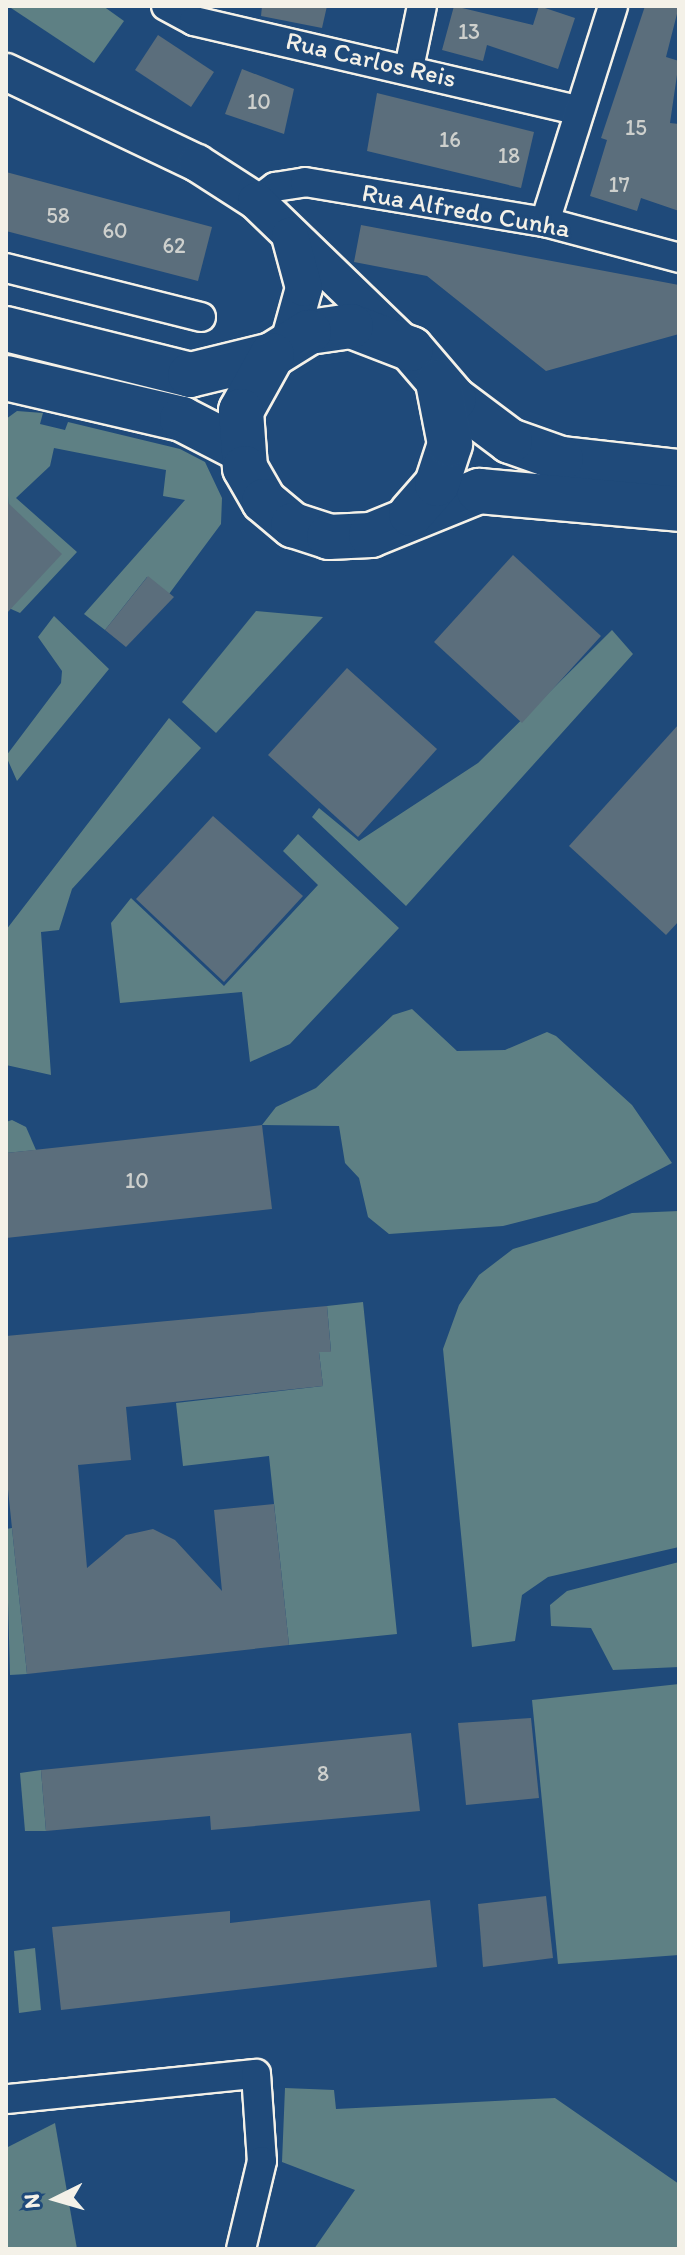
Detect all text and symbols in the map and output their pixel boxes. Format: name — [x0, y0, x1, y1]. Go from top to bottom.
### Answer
house number: 13 — [458, 19, 480, 45]
street label: Rua Carlos Reis — [283, 25, 459, 95]
house number: 10 — [247, 89, 271, 115]
house number: 15 — [625, 115, 647, 141]
house number: 16 — [439, 127, 461, 153]
house number: 18 — [498, 143, 520, 169]
house number: 17 — [608, 172, 630, 198]
street label: Rua Alfredo Cunha — [360, 177, 572, 245]
house number: 58 — [46, 203, 70, 229]
house number: 60 — [102, 218, 128, 244]
house number: 62 — [162, 233, 186, 259]
house number: 10 — [125, 1168, 149, 1194]
house number: 8 — [317, 1761, 329, 1787]
north arrow — [16, 2159, 96, 2239]
text: N — [17, 2193, 46, 2210]

